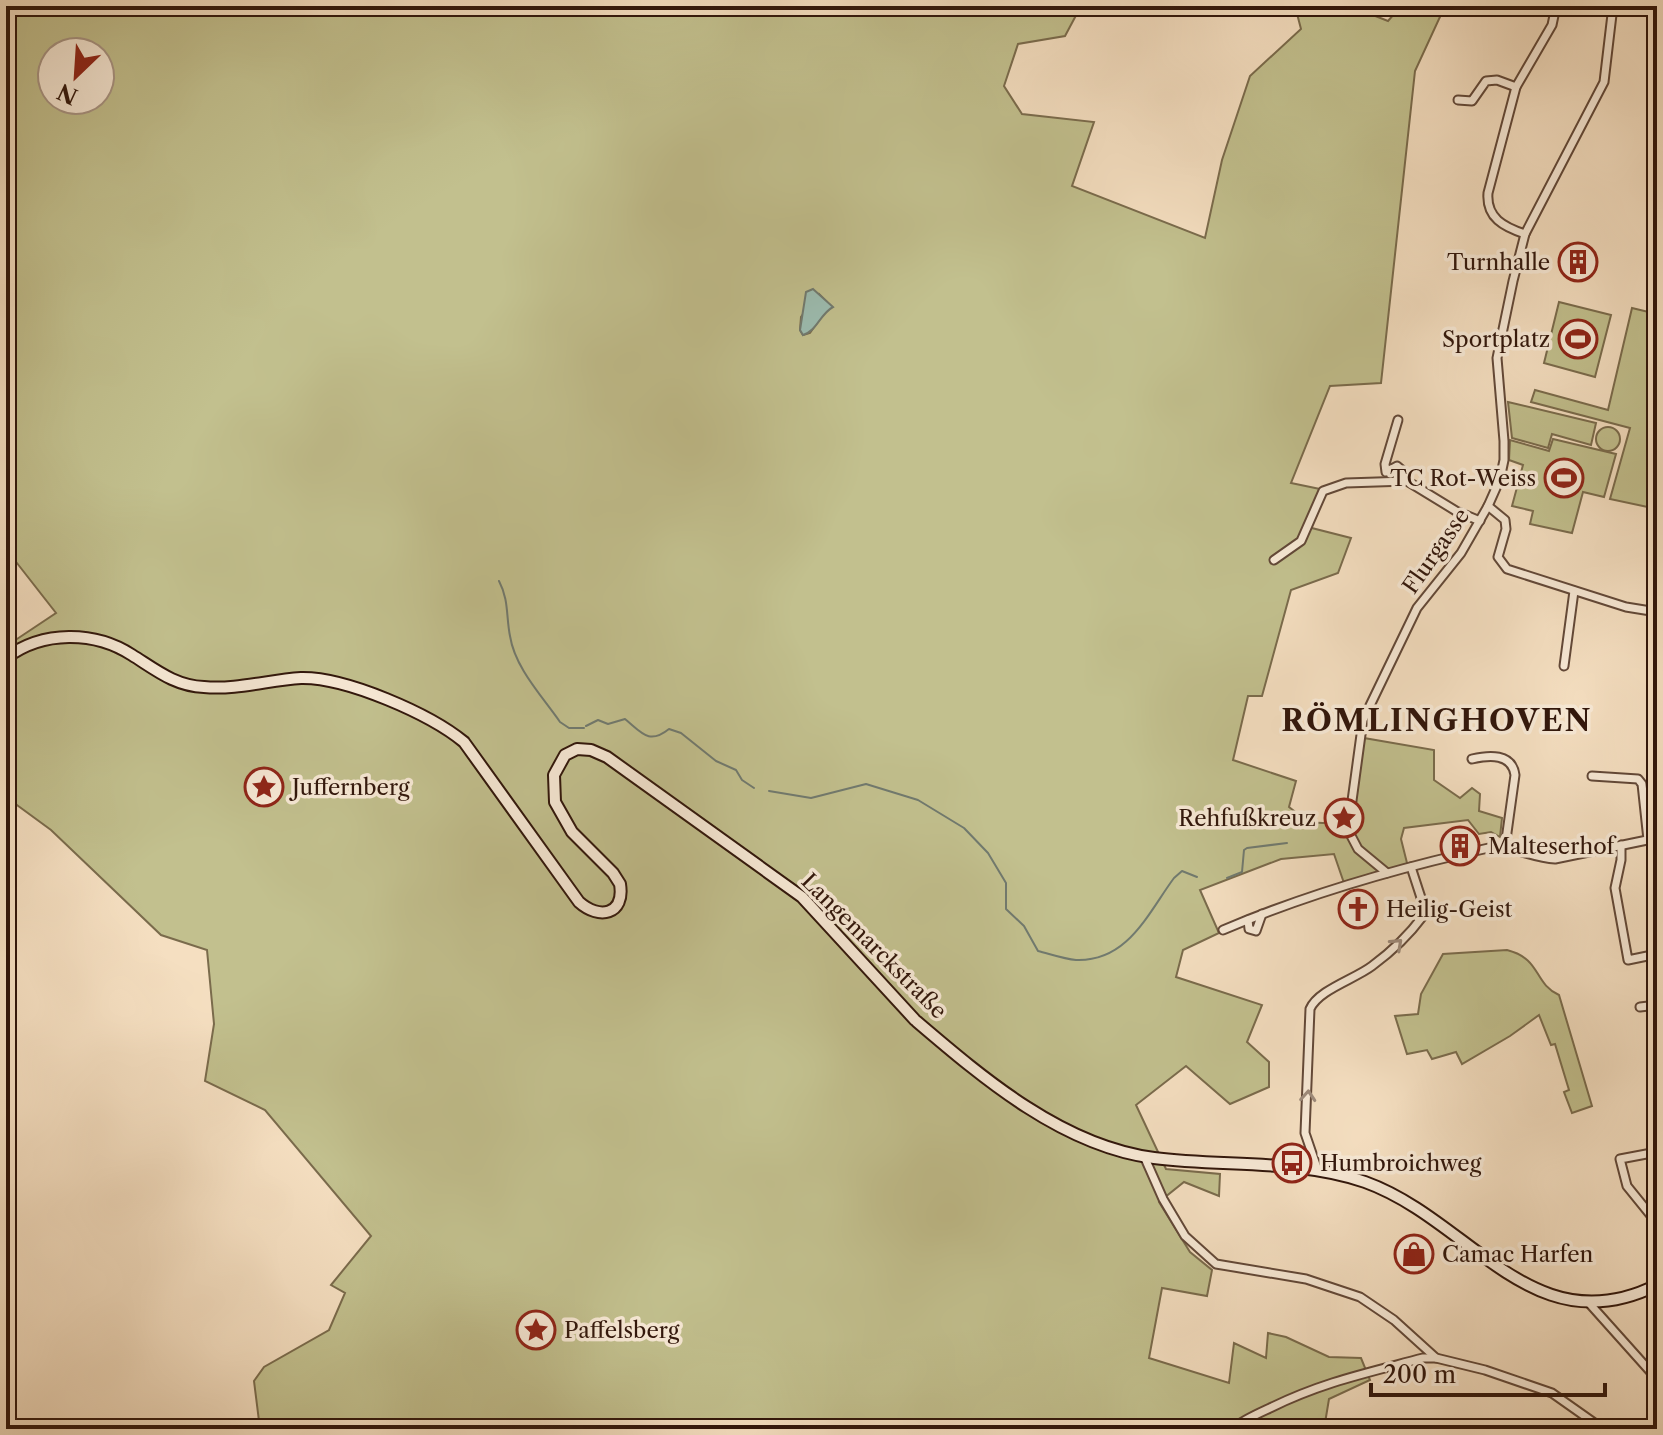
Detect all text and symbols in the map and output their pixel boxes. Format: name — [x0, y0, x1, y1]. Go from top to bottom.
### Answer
north arrow — [36, 36, 116, 116]
text: N — [53, 77, 82, 110]
building icon: Turnhalle — [1557, 241, 1599, 283]
place label: Turnhalle — [1447, 249, 1550, 276]
sports icon: Sportplatz — [1557, 318, 1599, 360]
place label: Sportplatz — [1442, 326, 1550, 353]
sports icon: TC Rot-Weiss — [1543, 457, 1585, 499]
place label: TC Rot-Weiss — [1390, 465, 1536, 492]
street label: Flurgasse — [1397, 503, 1475, 599]
district label: RÖMLINGHOVEN — [1281, 702, 1593, 739]
place icon: Juffernberg — [243, 766, 285, 808]
place label: Juffernberg — [289, 774, 410, 801]
place icon: Rehfußkreuz — [1323, 797, 1365, 839]
place label: Rehfußkreuz — [1178, 805, 1316, 832]
building icon: Malteserhof — [1439, 825, 1481, 867]
place label: Malteserhof — [1488, 833, 1618, 860]
street label: Langemarckstraße — [796, 868, 952, 1024]
church icon: Heilig-Geist — [1337, 888, 1379, 930]
place label: Heilig-Geist — [1386, 896, 1512, 923]
one-way arrow — [1388, 938, 1402, 953]
one-way arrow — [1299, 1089, 1316, 1102]
bus stop icon: Humbroichweg — [1271, 1142, 1313, 1184]
place label: Humbroichweg — [1320, 1150, 1482, 1177]
shop icon: Camac Harfen — [1393, 1233, 1435, 1275]
place label: Camac Harfen — [1442, 1241, 1594, 1268]
place icon: Paffelsberg — [515, 1309, 557, 1351]
place label: Paffelsberg — [564, 1317, 680, 1344]
scale bar — [1371, 1347, 1605, 1397]
text: 200 m — [1383, 1360, 1456, 1389]

